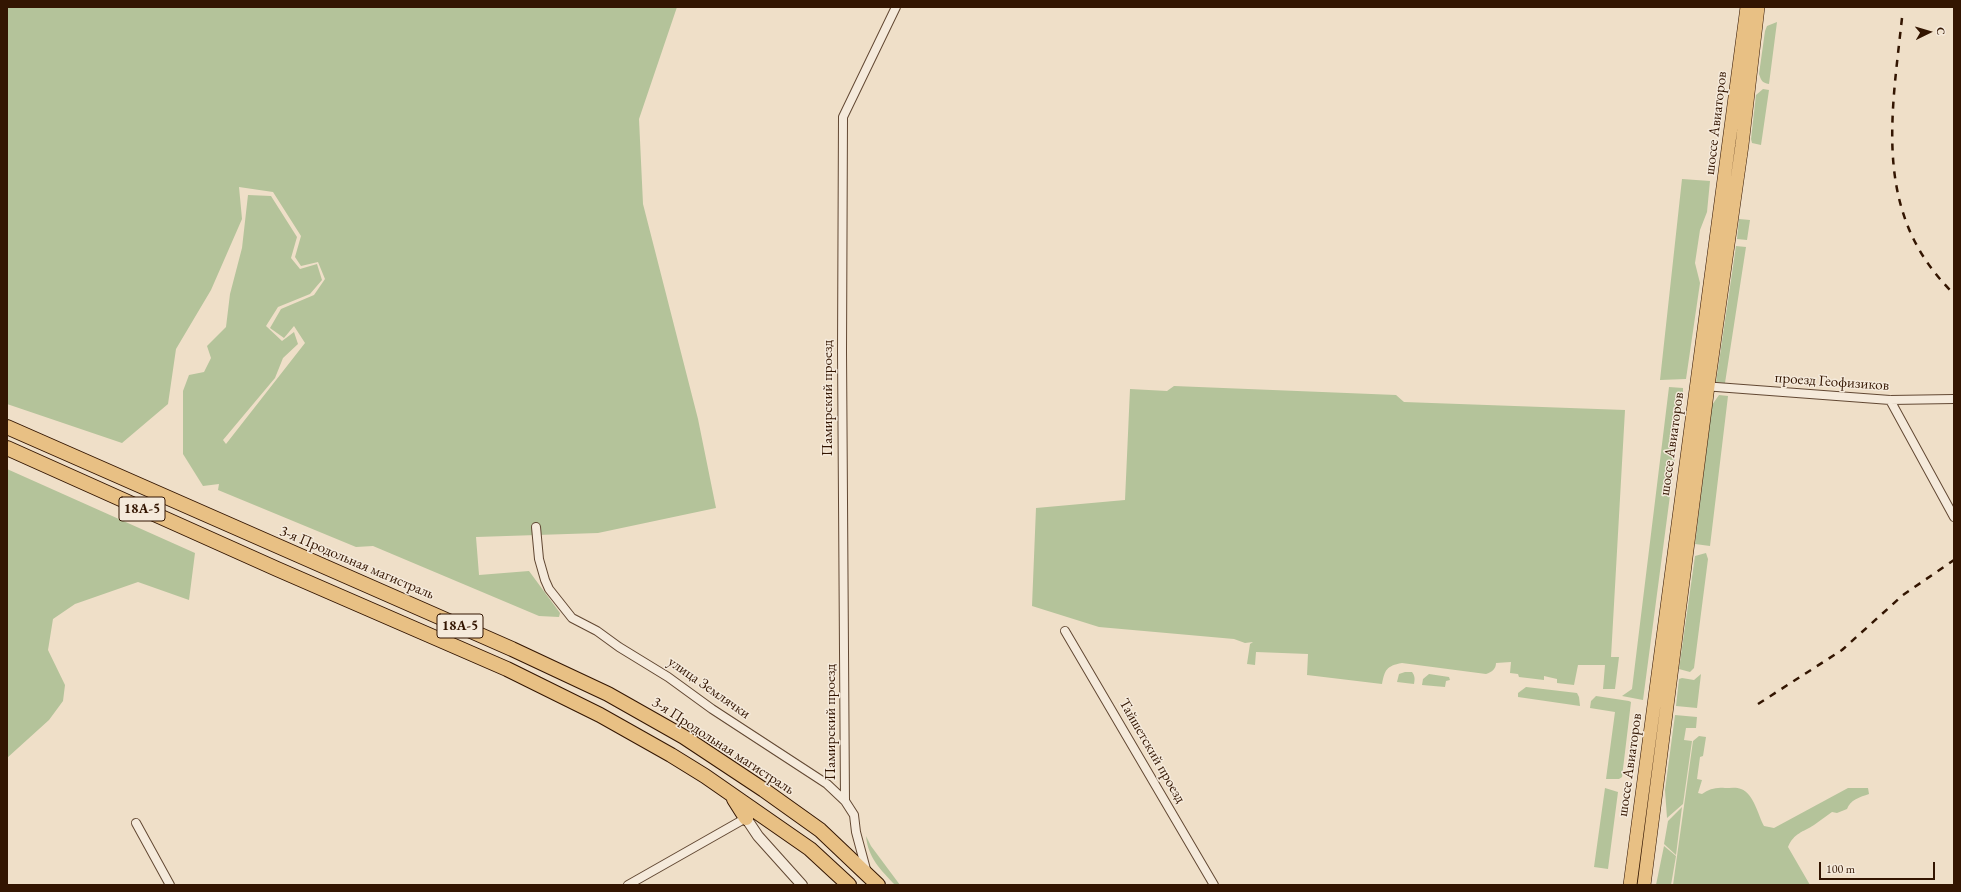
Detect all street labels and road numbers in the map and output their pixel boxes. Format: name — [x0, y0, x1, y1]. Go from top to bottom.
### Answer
street label: шоссе Авиаторов — [1701, 70, 1731, 176]
street label: Памирский проезд — [819, 340, 837, 456]
street label: проезд Геофизиков — [1774, 369, 1890, 395]
street label: шоссе Авиаторов — [1656, 391, 1688, 497]
road number: 18А-5 — [119, 497, 165, 521]
street label: 3-я Продольная магистраль — [277, 522, 437, 604]
road number: 18А-5 — [437, 614, 483, 638]
street label: улица Землячки — [664, 653, 754, 723]
street label: Памирский проезд — [822, 664, 840, 780]
street label: 3-я Продольная магистраль — [648, 693, 798, 799]
street label: Тайшетский проезд — [1115, 696, 1189, 806]
street label: шоссе Авиаторов — [1614, 712, 1646, 818]

